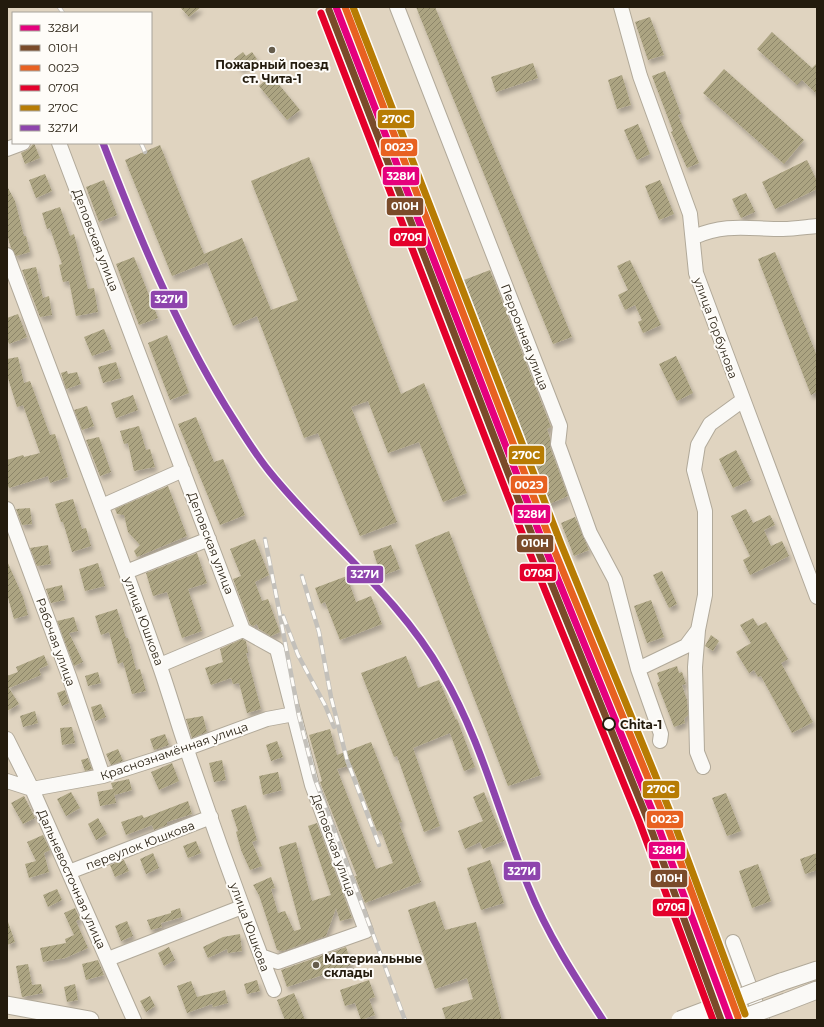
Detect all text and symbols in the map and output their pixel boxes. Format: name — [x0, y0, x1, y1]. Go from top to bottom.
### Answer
legend — [12, 12, 152, 144]
text: 328И — [48, 20, 79, 35]
text: 010Н — [48, 40, 78, 55]
marker: Пожарный поезд ст. Чита-1 — [267, 45, 277, 55]
place label: Пожарный поезд ст. Чита-1 — [215, 57, 329, 86]
text: 002Э — [48, 60, 79, 75]
text: 070Я — [48, 80, 79, 95]
text: 270С — [48, 100, 79, 115]
line badge: 270С — [377, 109, 415, 129]
text: 270С — [382, 112, 410, 126]
text: 327И — [48, 120, 78, 135]
line badge: 002Э — [380, 138, 418, 157]
text: 002Э — [384, 140, 414, 154]
line badge: 328И — [382, 166, 420, 186]
text: 328И — [385, 169, 416, 183]
street label: Деповская улица — [70, 187, 122, 293]
line badge: 010Н — [386, 197, 424, 216]
text: 010Н — [391, 199, 419, 213]
line badge: 070Я — [389, 227, 427, 247]
text: 070Я — [393, 230, 423, 244]
street label: улица Горбунова — [690, 275, 741, 381]
street label: Перронная улица — [498, 282, 552, 392]
line badge: 327И — [150, 290, 188, 309]
text: 327И — [154, 292, 183, 306]
line badge: 270С — [508, 445, 545, 465]
text: 270С — [512, 448, 540, 462]
line badge: 002Э — [510, 475, 548, 494]
text: 002Э — [514, 478, 544, 492]
street label: Деповская улица — [185, 490, 237, 596]
line badge: 328И — [513, 504, 551, 524]
text: 328И — [516, 507, 547, 521]
line badge: 010Н — [516, 534, 554, 553]
text: 010Н — [521, 536, 549, 550]
line badge: 070Я — [519, 563, 557, 582]
line badge: 327И — [346, 565, 384, 584]
text: 070Я — [523, 566, 553, 580]
text: 327И — [350, 567, 379, 581]
street label: улица Юшкова — [121, 574, 167, 668]
street label: Рабочая улица — [33, 596, 79, 688]
marker: Chita-1 — [602, 717, 616, 731]
place label: Chita-1 — [620, 717, 662, 732]
street label: Краснознамённая улица — [98, 719, 250, 783]
line badge: 270С — [642, 780, 680, 799]
text: 270С — [647, 782, 675, 796]
street label: Деповская улица — [308, 792, 360, 898]
street label: Дальневосточная улица — [34, 807, 110, 951]
line badge: 002Э — [646, 810, 684, 829]
text: 002Э — [650, 812, 680, 826]
street label: переулок Юшкова — [83, 817, 197, 873]
line badge: 328И — [648, 841, 686, 860]
text: 328И — [651, 843, 682, 857]
line badge: 327И — [503, 861, 541, 881]
text: 327И — [507, 864, 536, 878]
line badge: 010Н — [650, 869, 688, 888]
text: 010Н — [655, 871, 683, 885]
street label: улица Юшкова — [227, 880, 273, 974]
line badge: 070Я — [652, 898, 690, 917]
text: 070Я — [656, 900, 686, 914]
place label: Материальные склады — [324, 951, 423, 980]
marker: Материальные склады — [311, 960, 321, 970]

